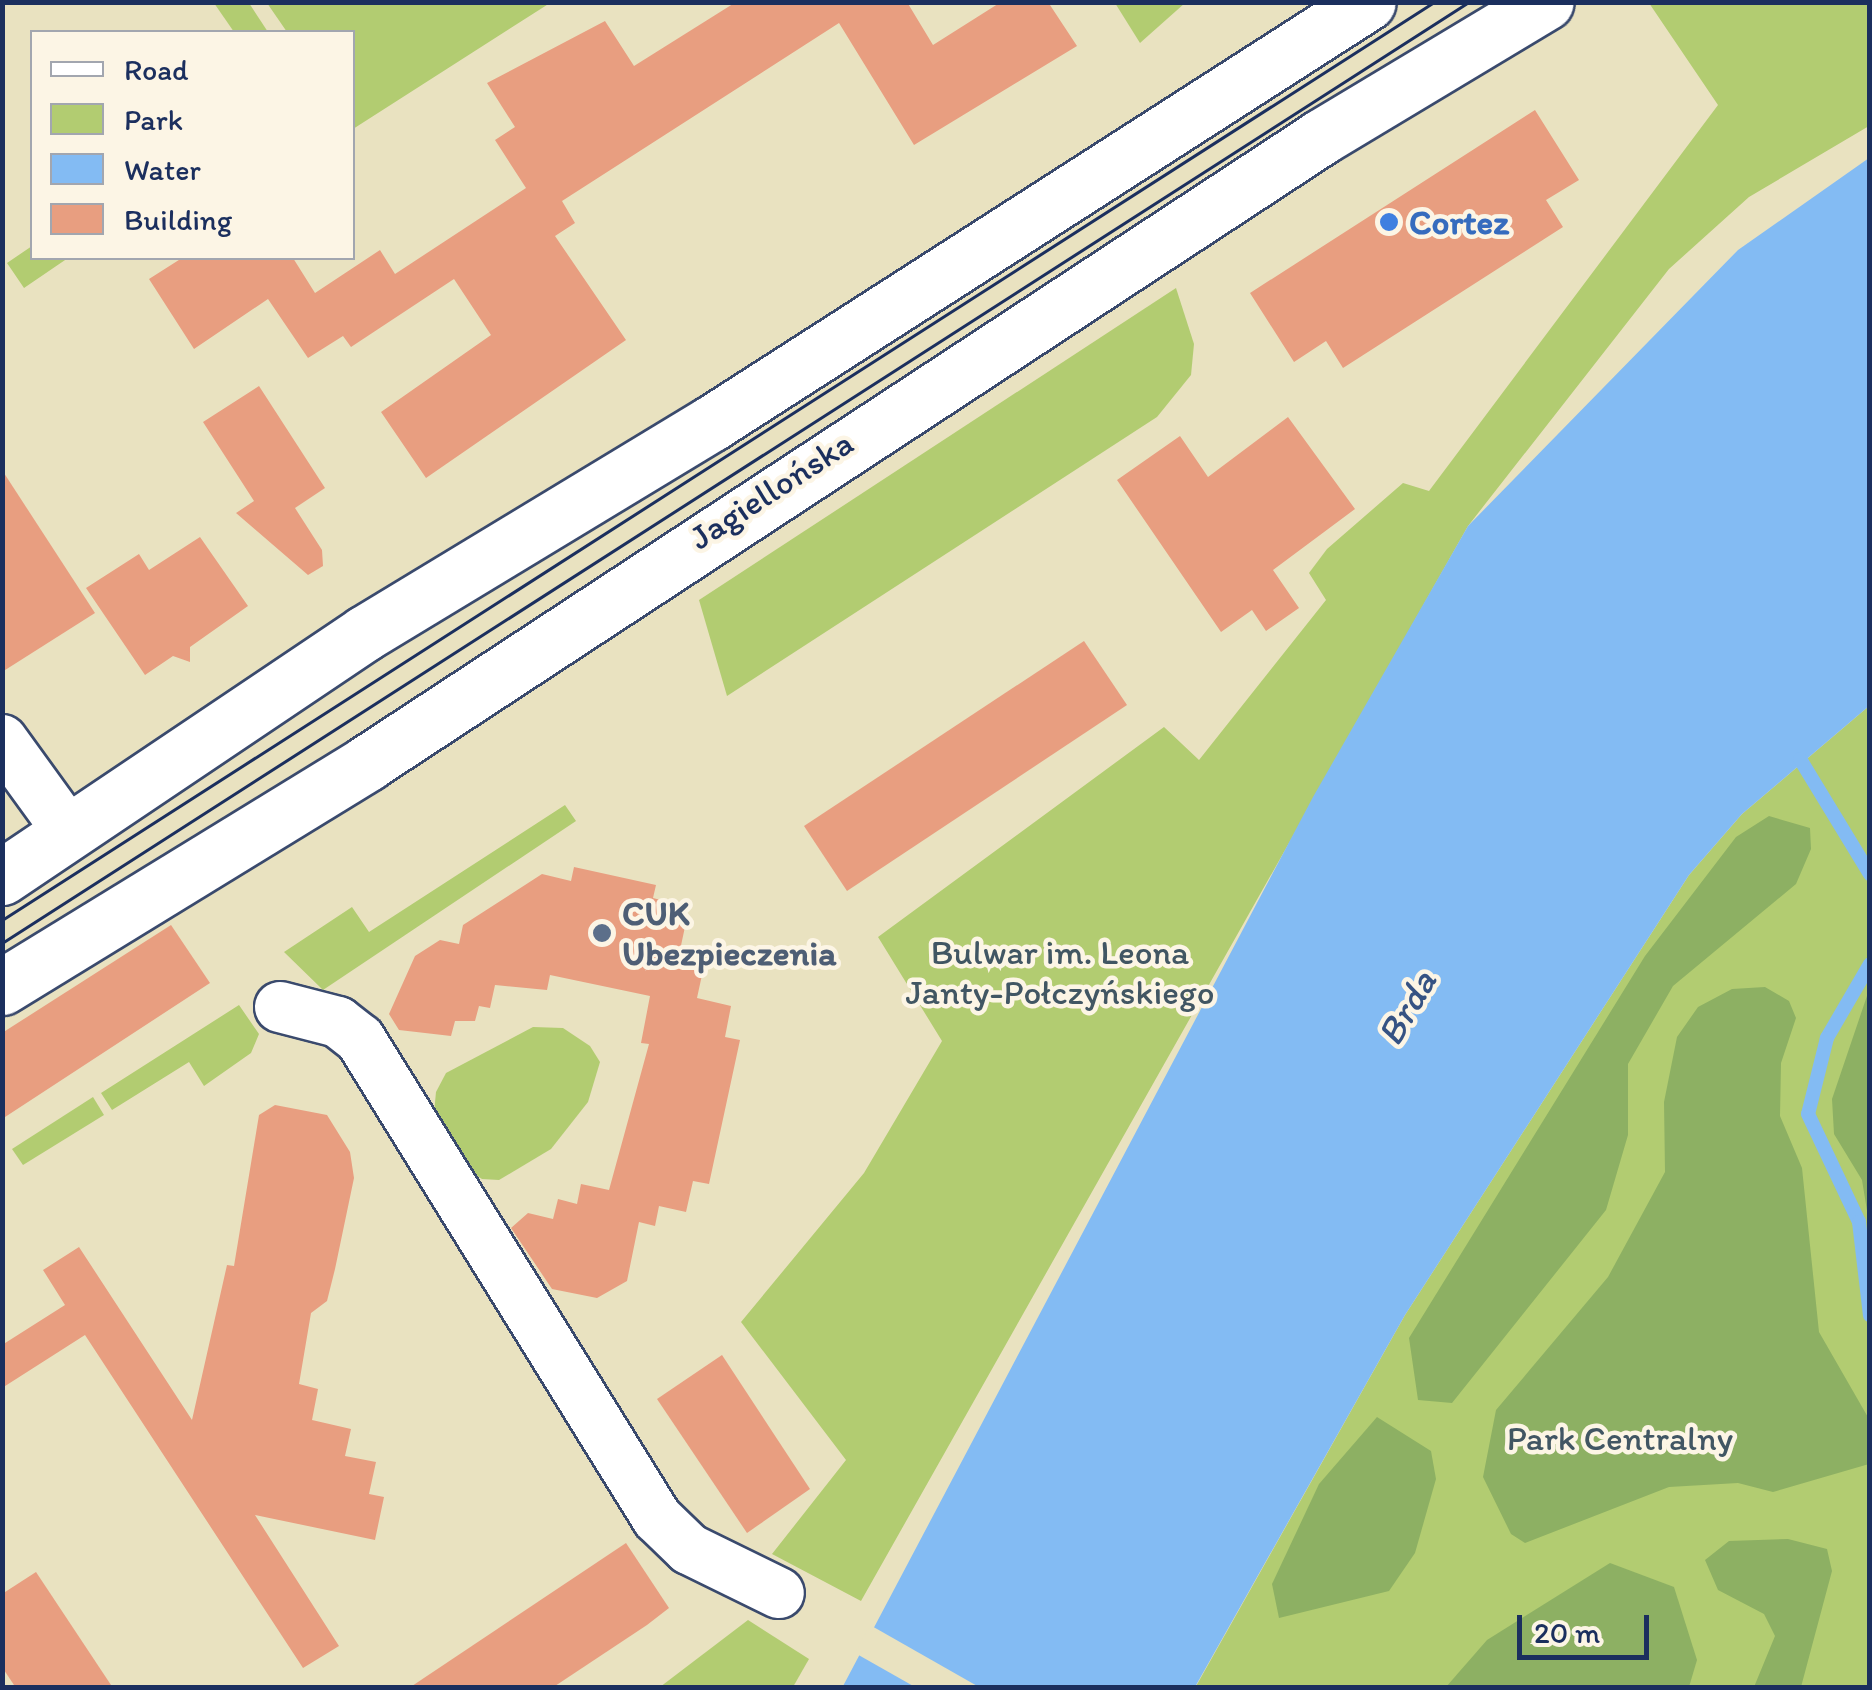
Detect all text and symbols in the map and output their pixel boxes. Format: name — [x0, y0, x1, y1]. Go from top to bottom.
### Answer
legend — [30, 30, 355, 260]
text: Road — [124, 51, 189, 88]
text: Park — [124, 101, 183, 138]
text: Water — [124, 151, 201, 188]
text: Building — [124, 201, 232, 238]
place label: Cortez — [1409, 201, 1509, 243]
marker: Cortez — [1378, 211, 1400, 233]
street label: Jagiellońska — [681, 422, 861, 558]
place label: CUK Ubezpieczenia — [622, 892, 836, 974]
marker: CUK Ubezpieczenia — [591, 922, 613, 944]
park label: Bulwar im. Leona Janty-Połczyńskiego — [905, 931, 1215, 1013]
water label: Brda — [1367, 962, 1447, 1054]
park label: Park Centralny — [1507, 1417, 1733, 1459]
scale bar — [1522, 1595, 1654, 1657]
text: 20 m — [1534, 1614, 1600, 1651]

